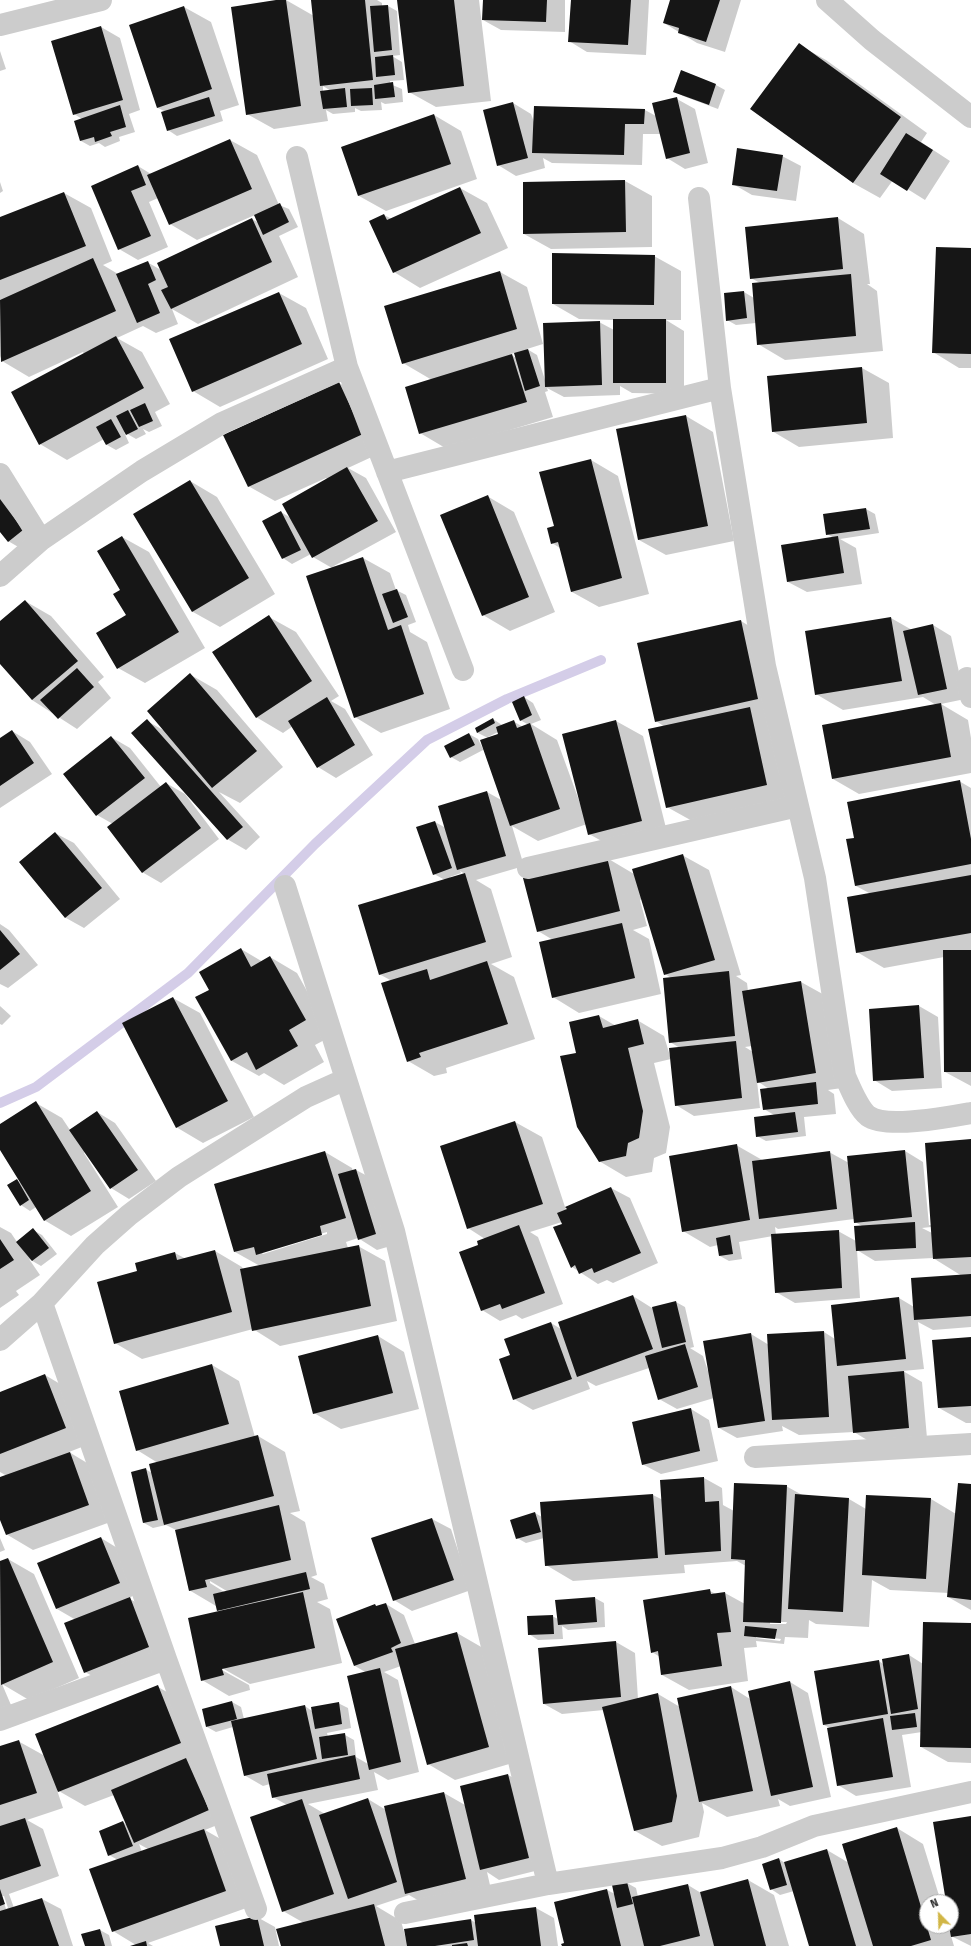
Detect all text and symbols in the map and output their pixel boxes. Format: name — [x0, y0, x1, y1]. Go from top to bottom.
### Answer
north arrow — [919, 1894, 959, 1934]
text: N — [929, 1896, 940, 1911]

